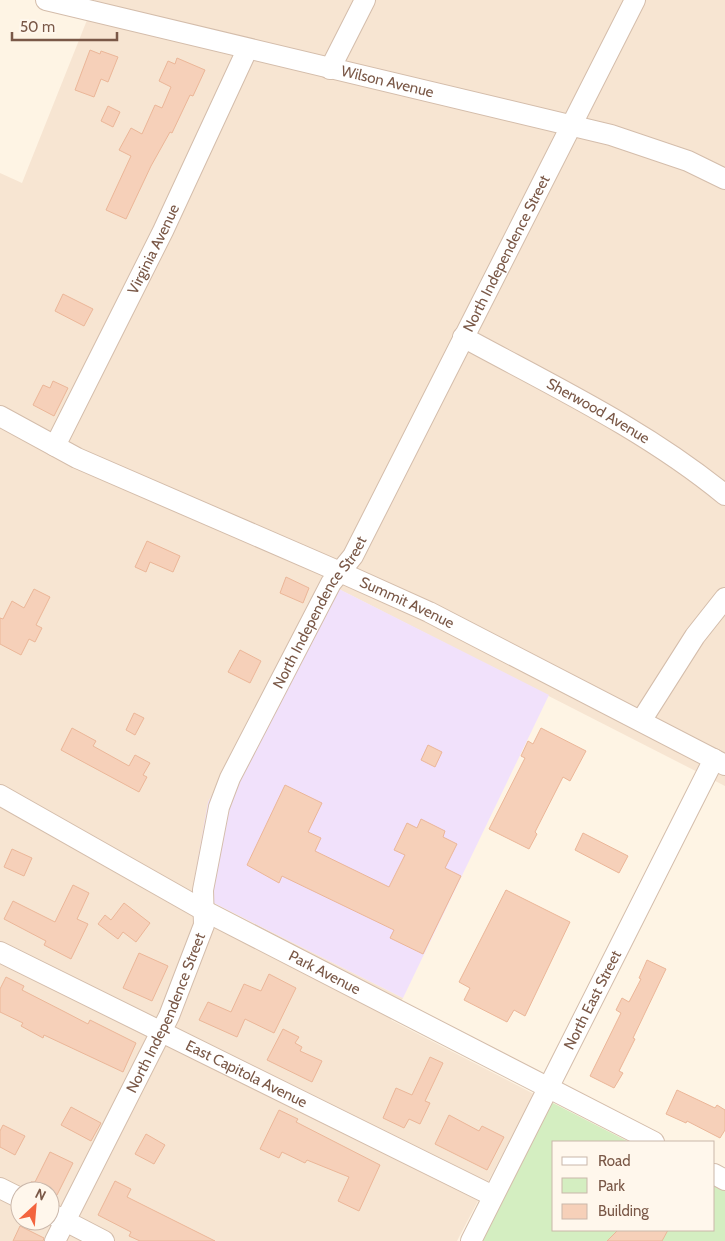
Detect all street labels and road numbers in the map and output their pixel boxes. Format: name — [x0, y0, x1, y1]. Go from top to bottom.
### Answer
street label: Wilson Avenue — [339, 62, 436, 101]
street label: North Independence Street — [459, 172, 554, 335]
street label: Virginia Avenue — [124, 201, 183, 297]
street label: Sherwood Avenue — [543, 374, 653, 448]
street label: North Independence Street — [269, 533, 370, 691]
street label: Summit Avenue — [357, 573, 457, 633]
street label: North Independence Street — [123, 930, 209, 1096]
street label: Park Avenue — [286, 947, 364, 999]
street label: North East Street — [560, 947, 625, 1052]
street label: East Capitola Avenue — [183, 1036, 310, 1112]

